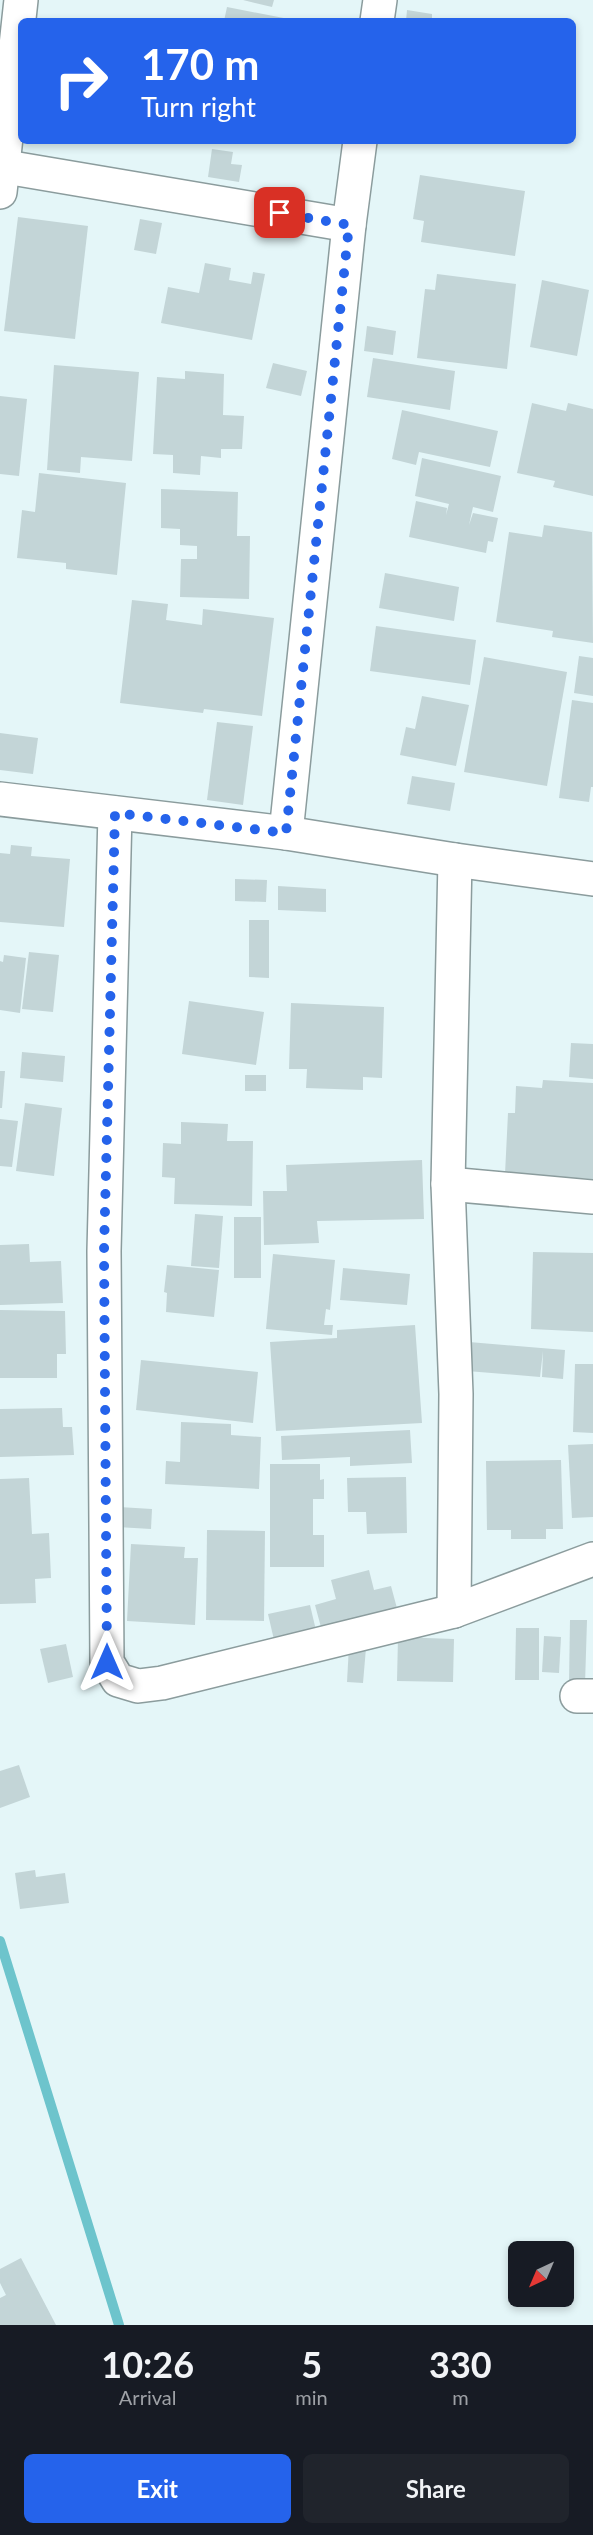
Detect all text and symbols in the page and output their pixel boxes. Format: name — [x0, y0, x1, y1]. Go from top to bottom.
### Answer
text: 170 m — [141, 39, 259, 89]
icon: right — [42, 42, 120, 120]
text: Turn right — [141, 90, 256, 123]
pin — [254, 187, 305, 238]
icon: arrive — [263, 196, 296, 229]
position arrow — [75, 1630, 139, 1694]
north arrow — [508, 2241, 574, 2307]
map controls — [508, 2241, 574, 2307]
text: 10:26 — [101, 2342, 194, 2386]
text: 5 — [301, 2342, 322, 2386]
text: 330 — [429, 2342, 492, 2386]
text: Arrival — [119, 2385, 176, 2409]
text: min — [295, 2385, 328, 2409]
text: m — [452, 2385, 469, 2409]
button: Exit — [24, 2454, 291, 2523]
button: Share — [303, 2454, 569, 2523]

